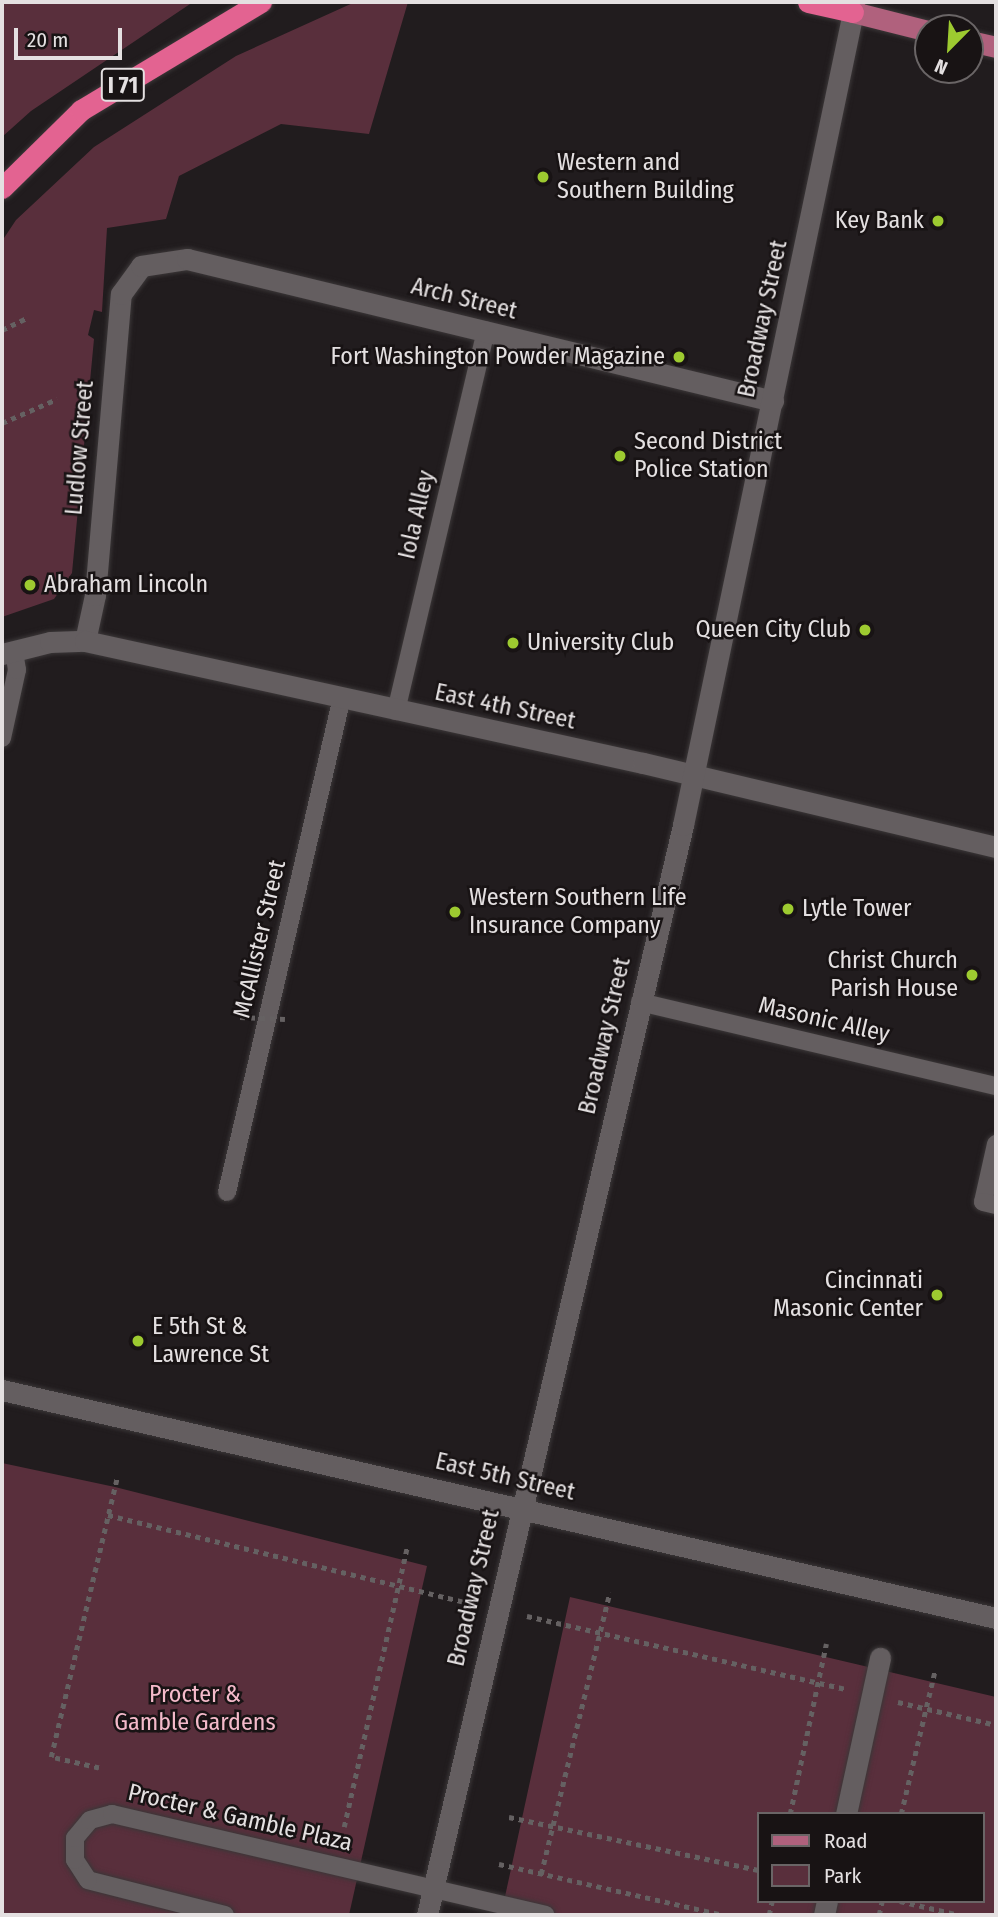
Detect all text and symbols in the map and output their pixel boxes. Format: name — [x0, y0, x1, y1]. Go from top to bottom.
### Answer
scale bar — [18, 14, 126, 58]
north arrow — [914, 14, 984, 84]
text: 20 m — [27, 27, 68, 53]
text: N — [931, 54, 951, 80]
road number: I 71 — [100, 66, 146, 104]
place label: Western and Southern Building — [557, 149, 734, 205]
marker: Western and Southern Building — [535, 169, 551, 185]
place label: Key Bank — [835, 207, 924, 235]
marker: Key Bank — [930, 213, 946, 229]
street label: Broadway Street — [732, 238, 794, 400]
street label: Arch Street — [408, 272, 520, 326]
place label: Fort Washington Powder Magazine — [331, 343, 665, 371]
marker: Fort Washington Powder Magazine — [671, 349, 687, 365]
street label: Ludlow Street — [60, 380, 100, 516]
place label: Second District Police Station — [634, 428, 782, 484]
marker: Second District Police Station — [612, 448, 628, 464]
street label: Iola Alley — [393, 468, 441, 562]
place label: Abraham Lincoln — [44, 571, 208, 599]
marker: Abraham Lincoln — [22, 577, 38, 593]
place label: Queen City Club — [695, 616, 851, 644]
marker: Queen City Club — [857, 622, 873, 638]
place label: University Club — [527, 629, 674, 657]
marker: University Club — [505, 635, 521, 651]
street label: East 4th Street — [432, 678, 578, 736]
street label: McAllister Street — [228, 857, 292, 1021]
place label: Western Southern Life Insurance Company — [469, 884, 687, 940]
place label: Lytle Tower — [802, 895, 911, 923]
marker: Lytle Tower — [780, 901, 796, 917]
marker: Western Southern Life Insurance Company — [447, 904, 463, 920]
place label: Christ Church Parish House — [827, 947, 958, 1003]
street label: Broadway Street — [573, 955, 637, 1117]
marker: Christ Church Parish House — [964, 967, 980, 983]
street label: Masonic Alley — [756, 991, 892, 1049]
place label: Cincinnati Masonic Center — [773, 1267, 923, 1323]
marker: Cincinnati Masonic Center — [929, 1287, 945, 1303]
place label: E 5th St & Lawrence St — [152, 1313, 269, 1369]
marker: E 5th St & Lawrence St — [130, 1333, 146, 1349]
street label: East 5th Street — [432, 1447, 578, 1507]
street label: Broadway Street — [442, 1507, 506, 1669]
park label: Procter & Gamble Gardens — [114, 1681, 276, 1737]
street label: Procter & Gamble Plaza — [125, 1778, 355, 1858]
legend — [757, 1812, 984, 1903]
text: Road — [824, 1828, 868, 1854]
text: Park — [824, 1863, 861, 1889]

